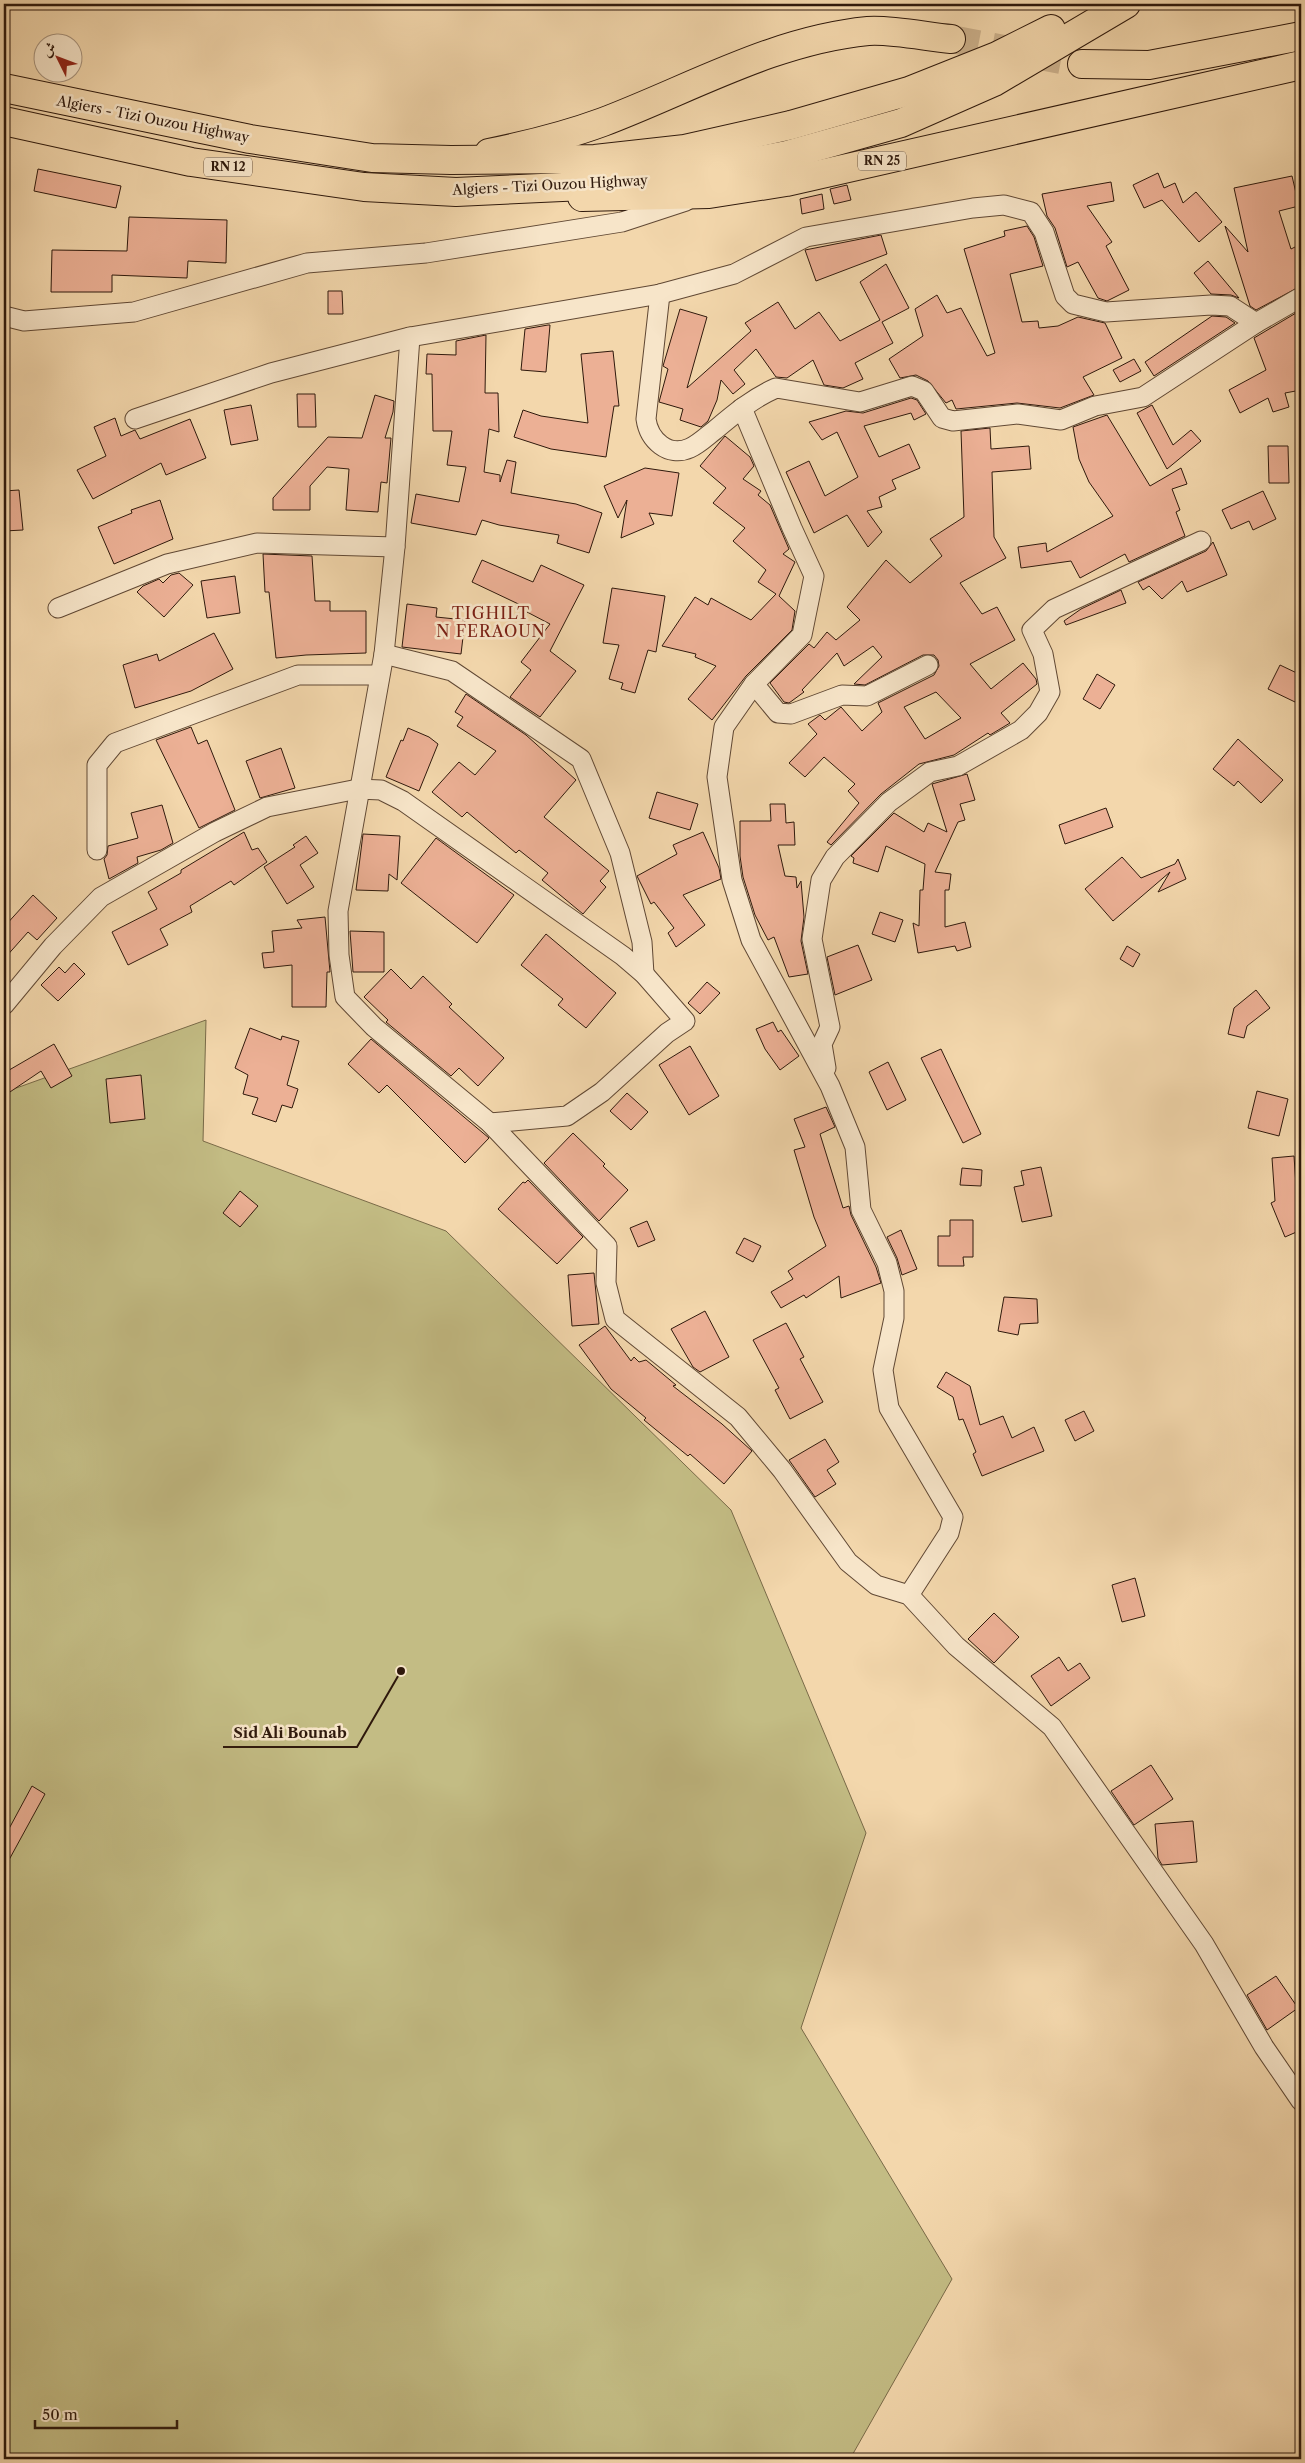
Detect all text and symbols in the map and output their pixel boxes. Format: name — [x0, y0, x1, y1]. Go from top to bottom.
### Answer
north arrow — [32, 32, 82, 82]
text: ش — [37, 38, 60, 60]
street label: Algiers - Tizi Ouzou Highway — [54, 91, 251, 147]
road number: RN 25 — [858, 152, 906, 170]
road number: RN 12 — [204, 158, 252, 176]
street label: Algiers - Tizi Ouzou Highway — [451, 171, 648, 199]
district label: TIGHILT N FERAOUN — [436, 603, 546, 641]
callout: Sid Ali Bounab — [223, 1717, 357, 1747]
text: Sid Ali Bounab — [233, 1723, 347, 1742]
scale bar — [35, 2398, 178, 2430]
text: 50 m — [42, 2405, 78, 2424]

